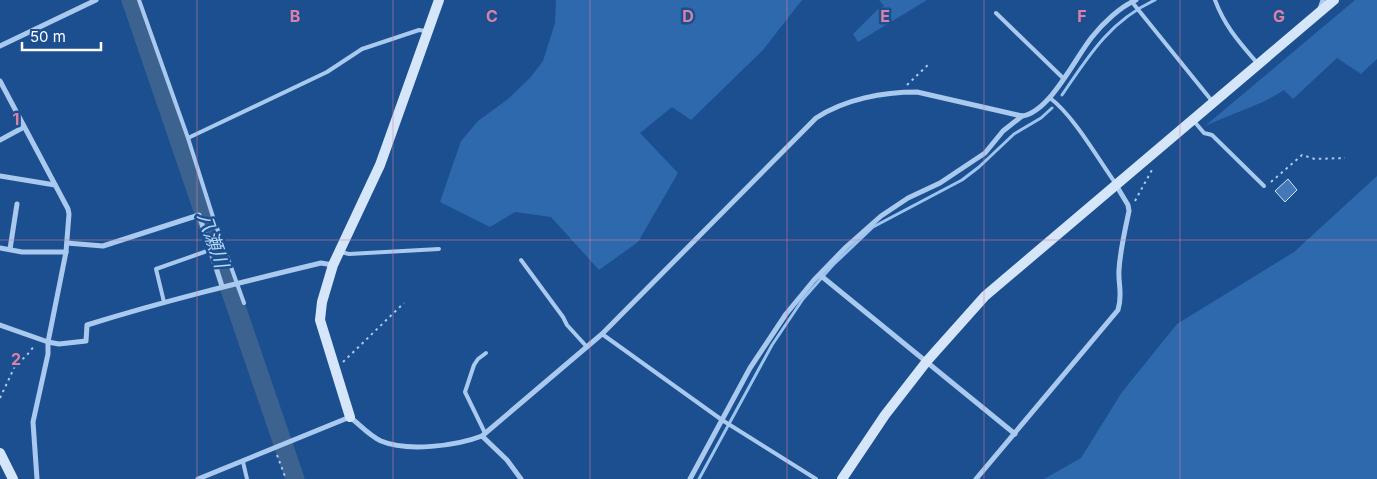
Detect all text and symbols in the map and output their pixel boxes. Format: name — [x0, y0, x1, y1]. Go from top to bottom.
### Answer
text: B — [290, 6, 300, 26]
text: C — [486, 6, 498, 26]
text: D — [682, 6, 694, 26]
text: E — [880, 6, 890, 26]
text: F — [1077, 6, 1087, 26]
text: G — [1273, 6, 1285, 26]
scale bar — [22, 20, 101, 52]
text: 50 m — [30, 27, 66, 46]
text: 1 — [13, 109, 19, 129]
water label: 八瀬川 — [193, 209, 234, 273]
text: 2 — [11, 349, 21, 369]

